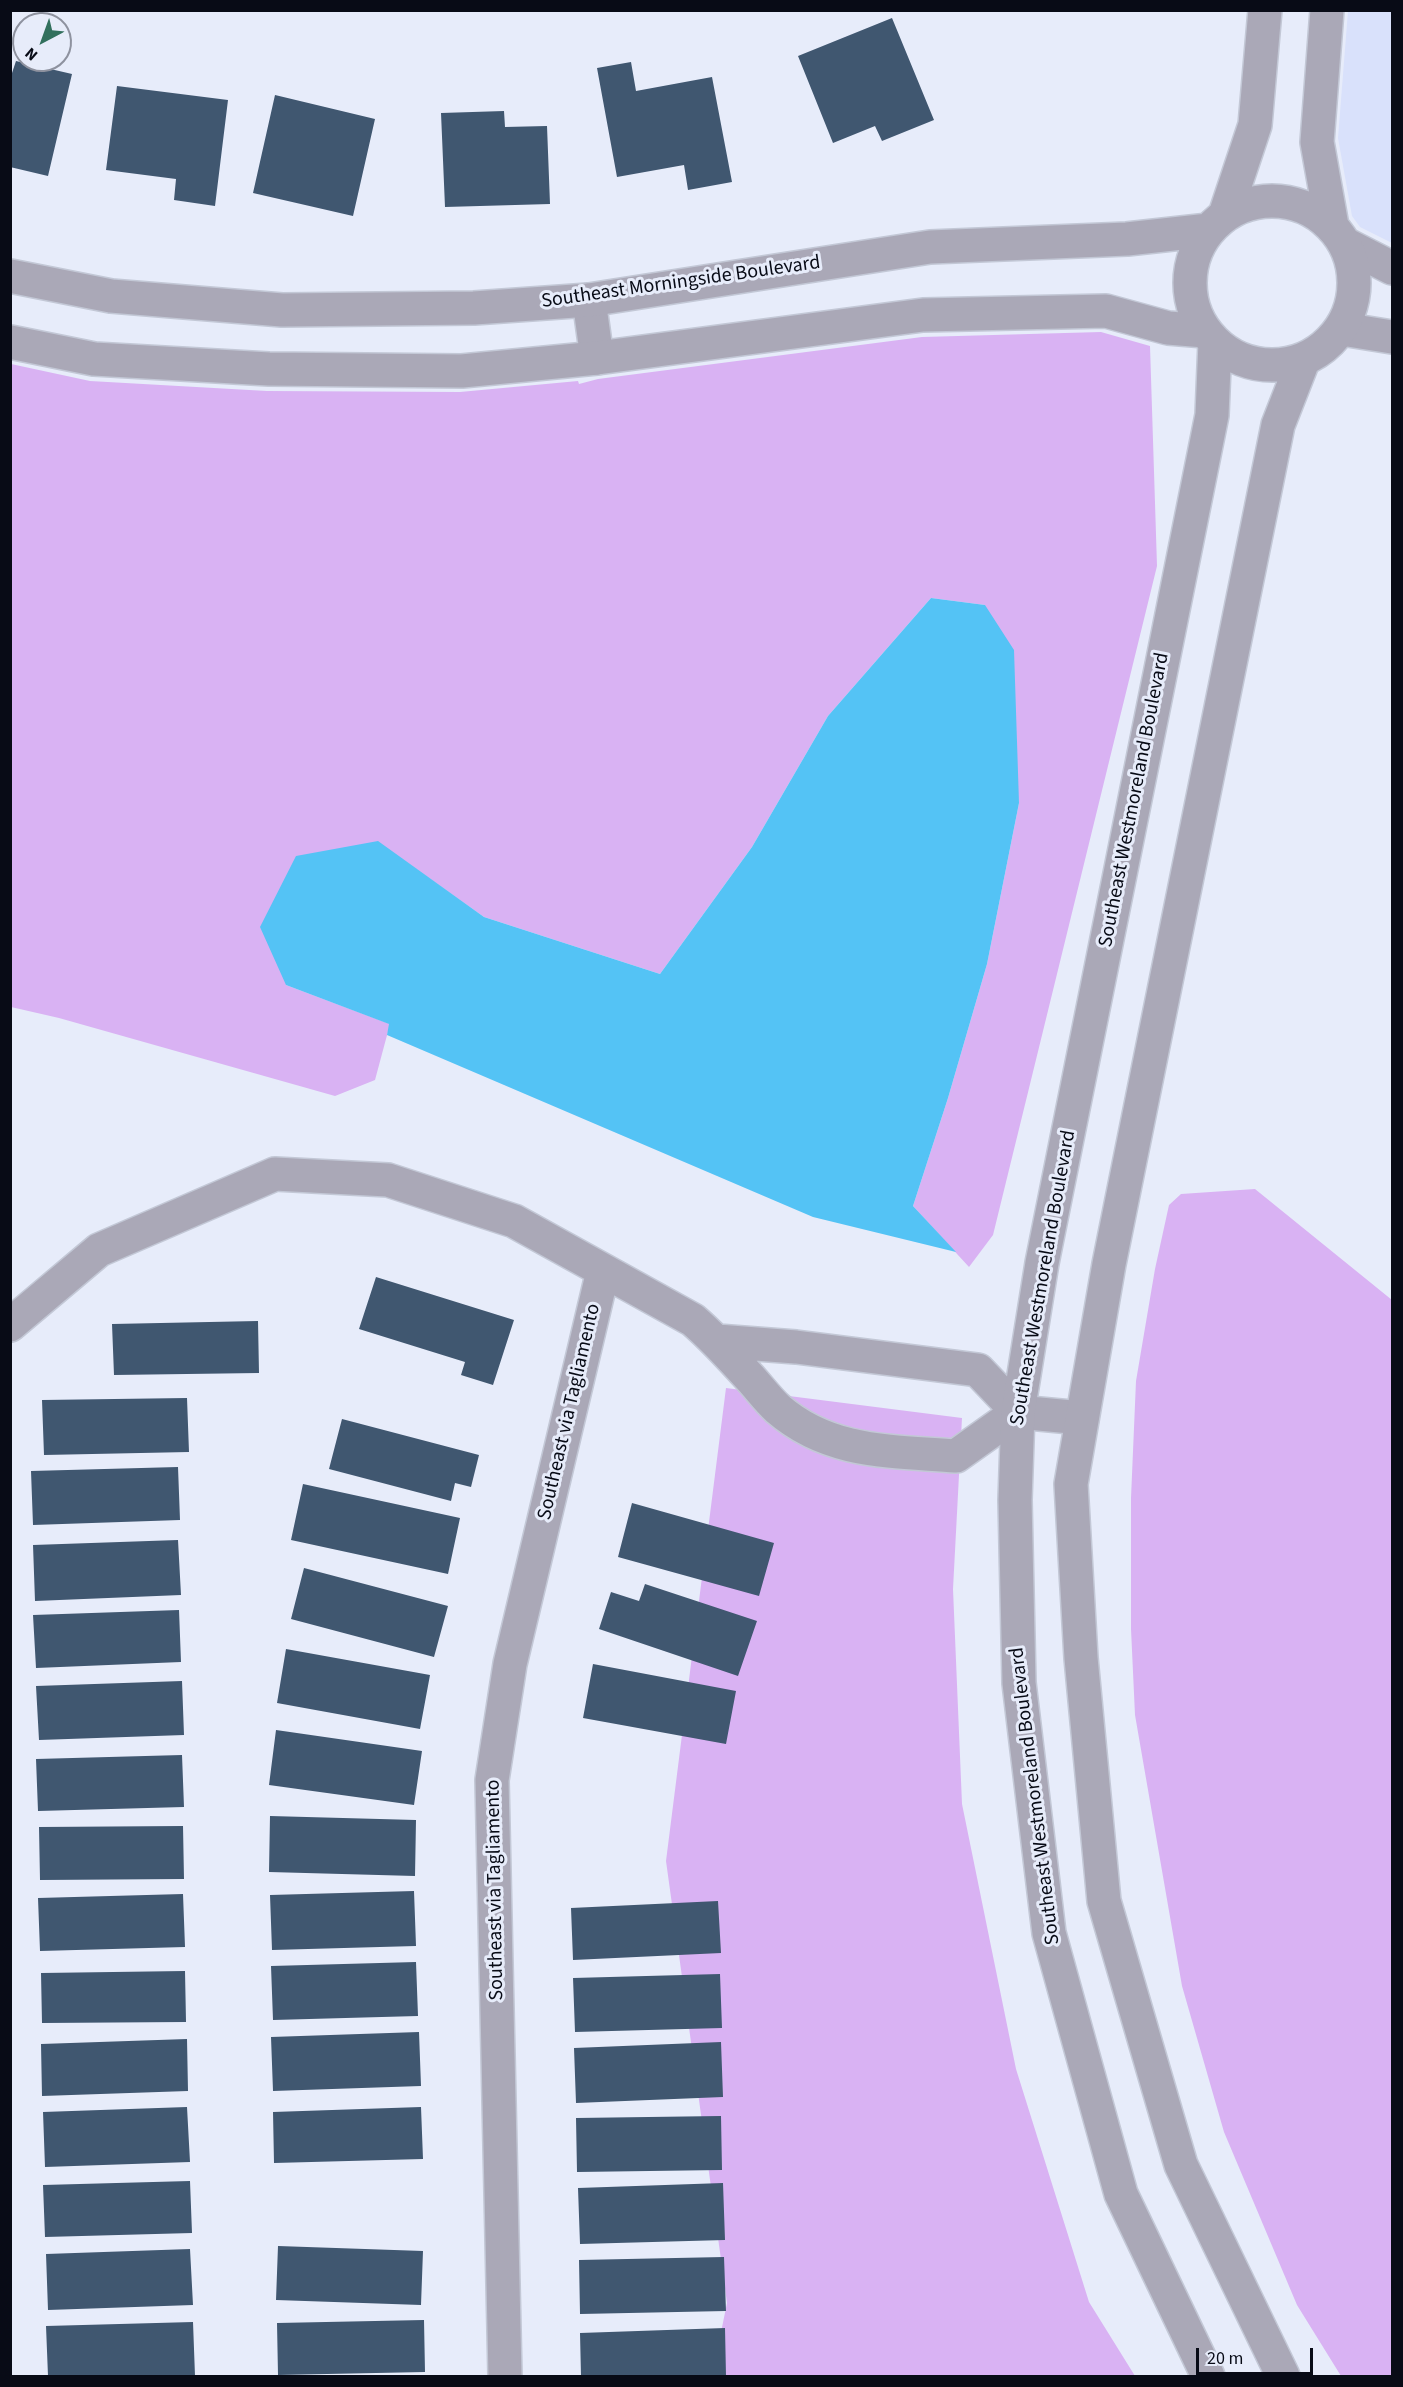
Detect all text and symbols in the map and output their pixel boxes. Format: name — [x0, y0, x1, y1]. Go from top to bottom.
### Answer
north arrow — [12, 12, 72, 72]
text: N — [20, 42, 43, 66]
street label: Southeast Morningside Boulevard — [540, 252, 822, 314]
street label: Southeast Westmoreland Boulevard — [1095, 651, 1175, 949]
street label: Southeast Westmoreland Boulevard — [1006, 1128, 1082, 1428]
street label: Southeast via Tagliamento — [533, 1302, 607, 1522]
street label: Southeast Westmoreland Boulevard — [1006, 1646, 1066, 1946]
street label: Southeast via Tagliamento — [482, 1779, 510, 2001]
scale bar — [1199, 2336, 1316, 2374]
text: 20 m — [1207, 2346, 1243, 2371]

